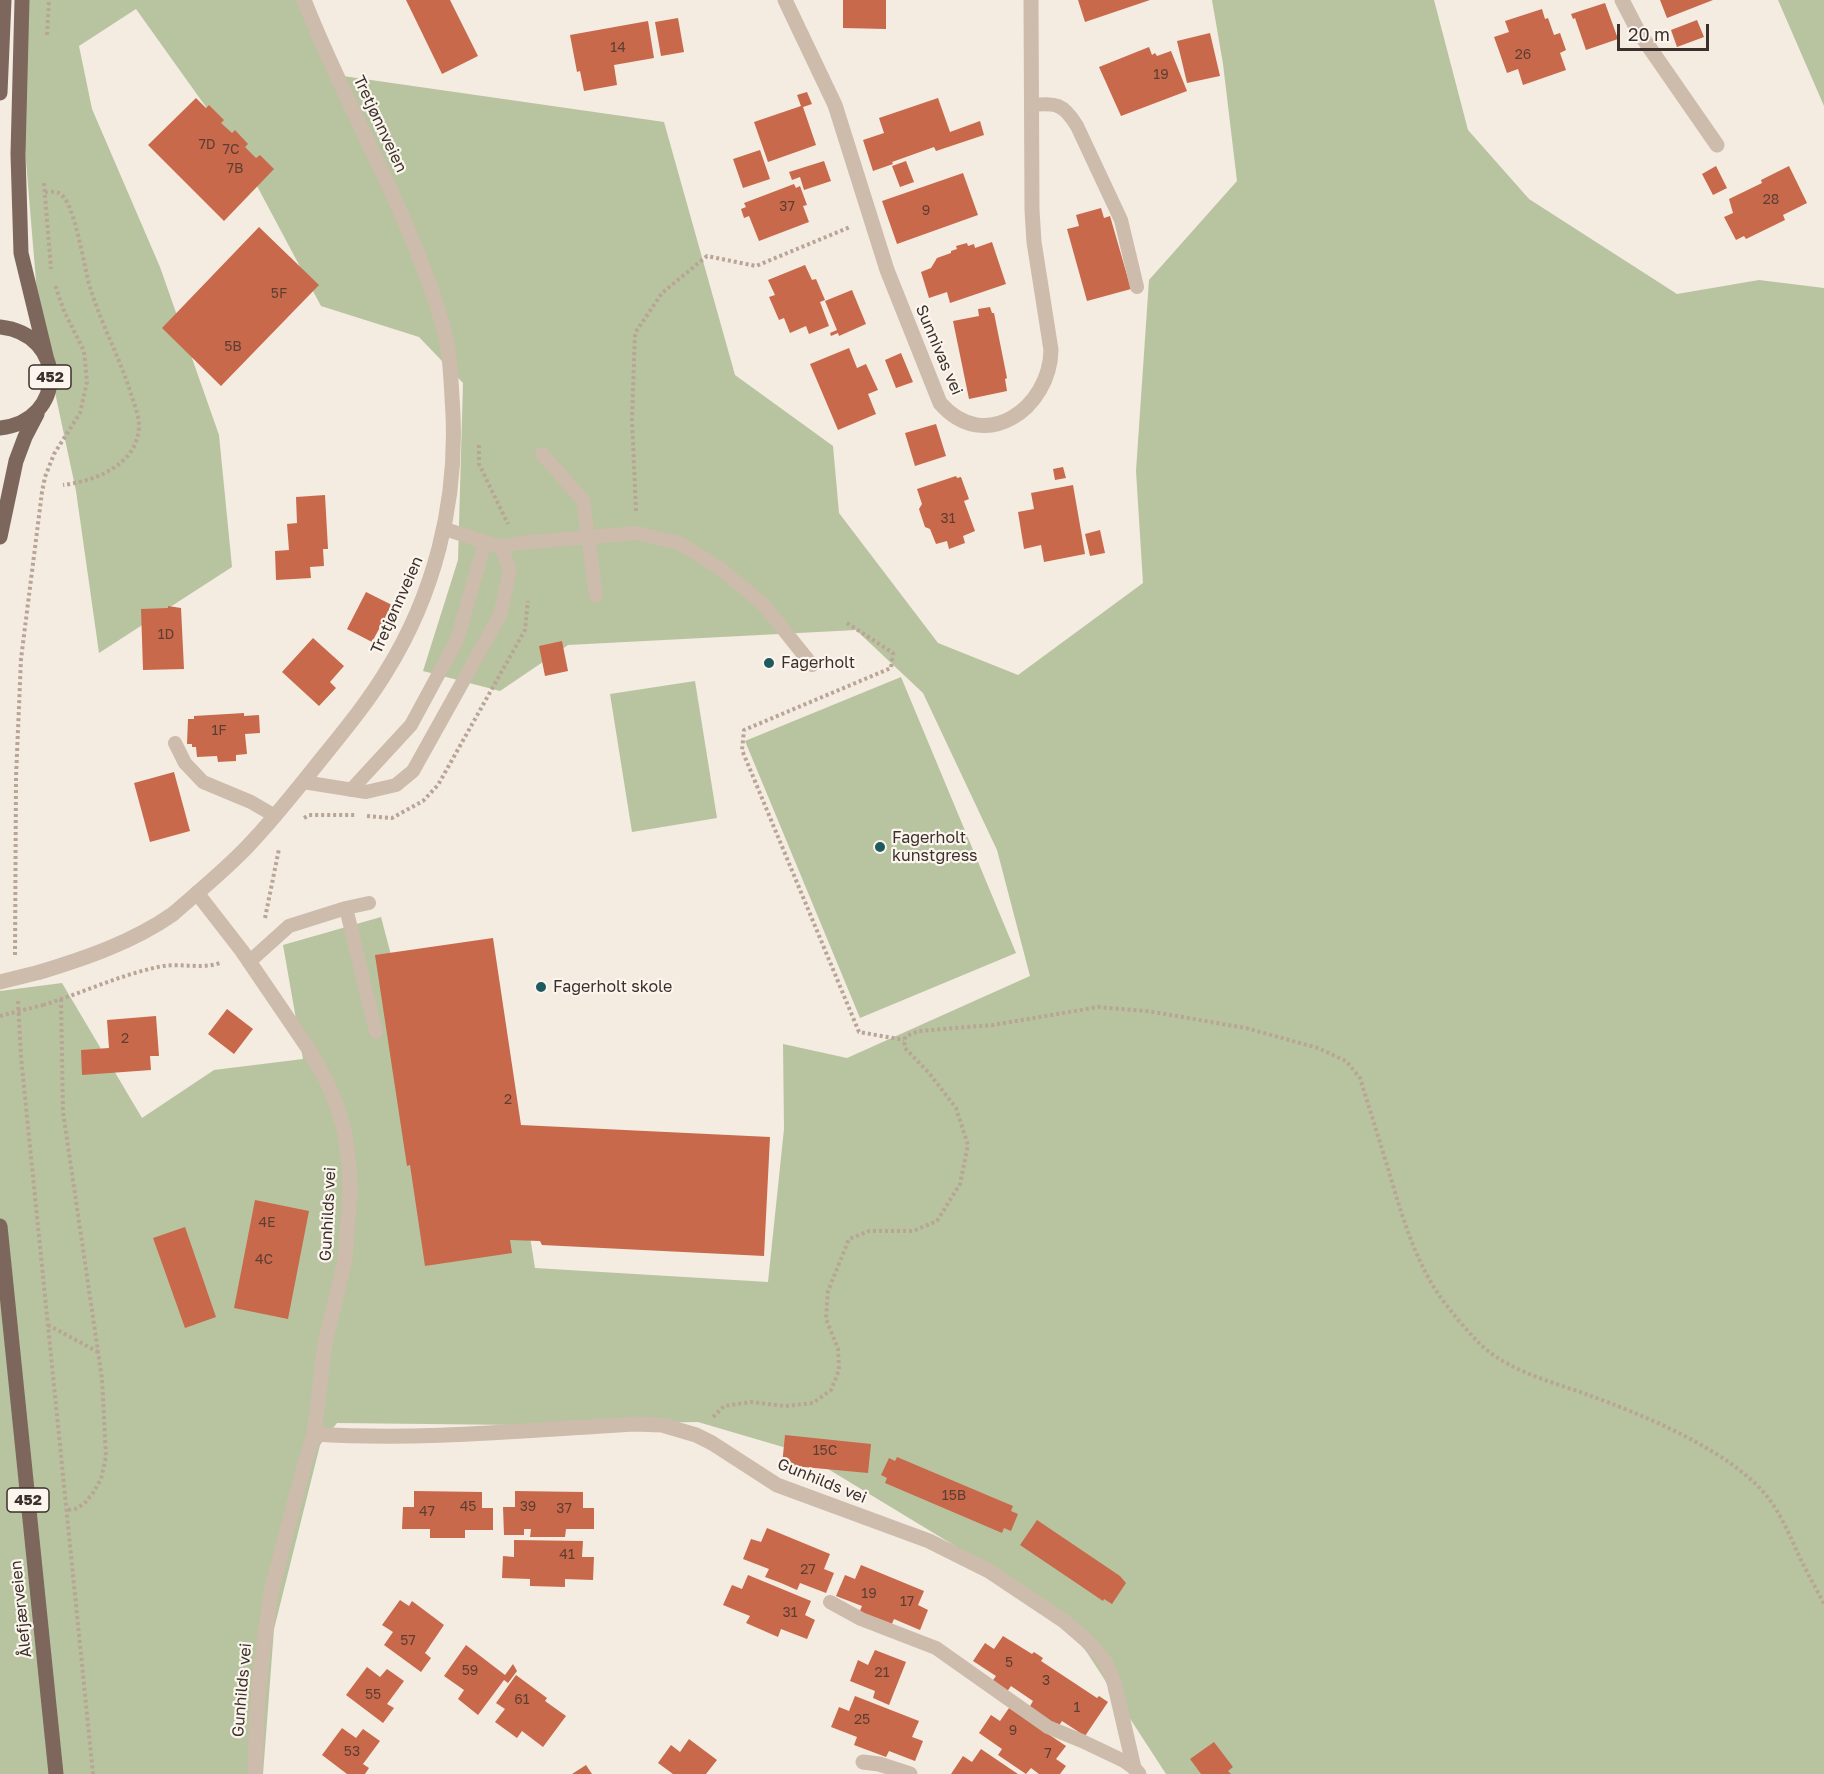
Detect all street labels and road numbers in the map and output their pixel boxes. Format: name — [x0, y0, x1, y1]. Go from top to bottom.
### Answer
street label: Tretjønnveien — [349, 72, 411, 176]
street label: Sunnivas vei — [911, 302, 967, 398]
road number: 452 — [29, 365, 71, 389]
street label: Tretjønnveien — [367, 553, 427, 657]
street label: Gunhilds vei — [316, 1166, 340, 1262]
street label: Gunhilds vei — [775, 1454, 869, 1508]
road number: 452 — [7, 1488, 49, 1512]
street label: Ålefjærveien — [6, 1559, 36, 1659]
street label: Gunhilds vei — [228, 1642, 256, 1738]

